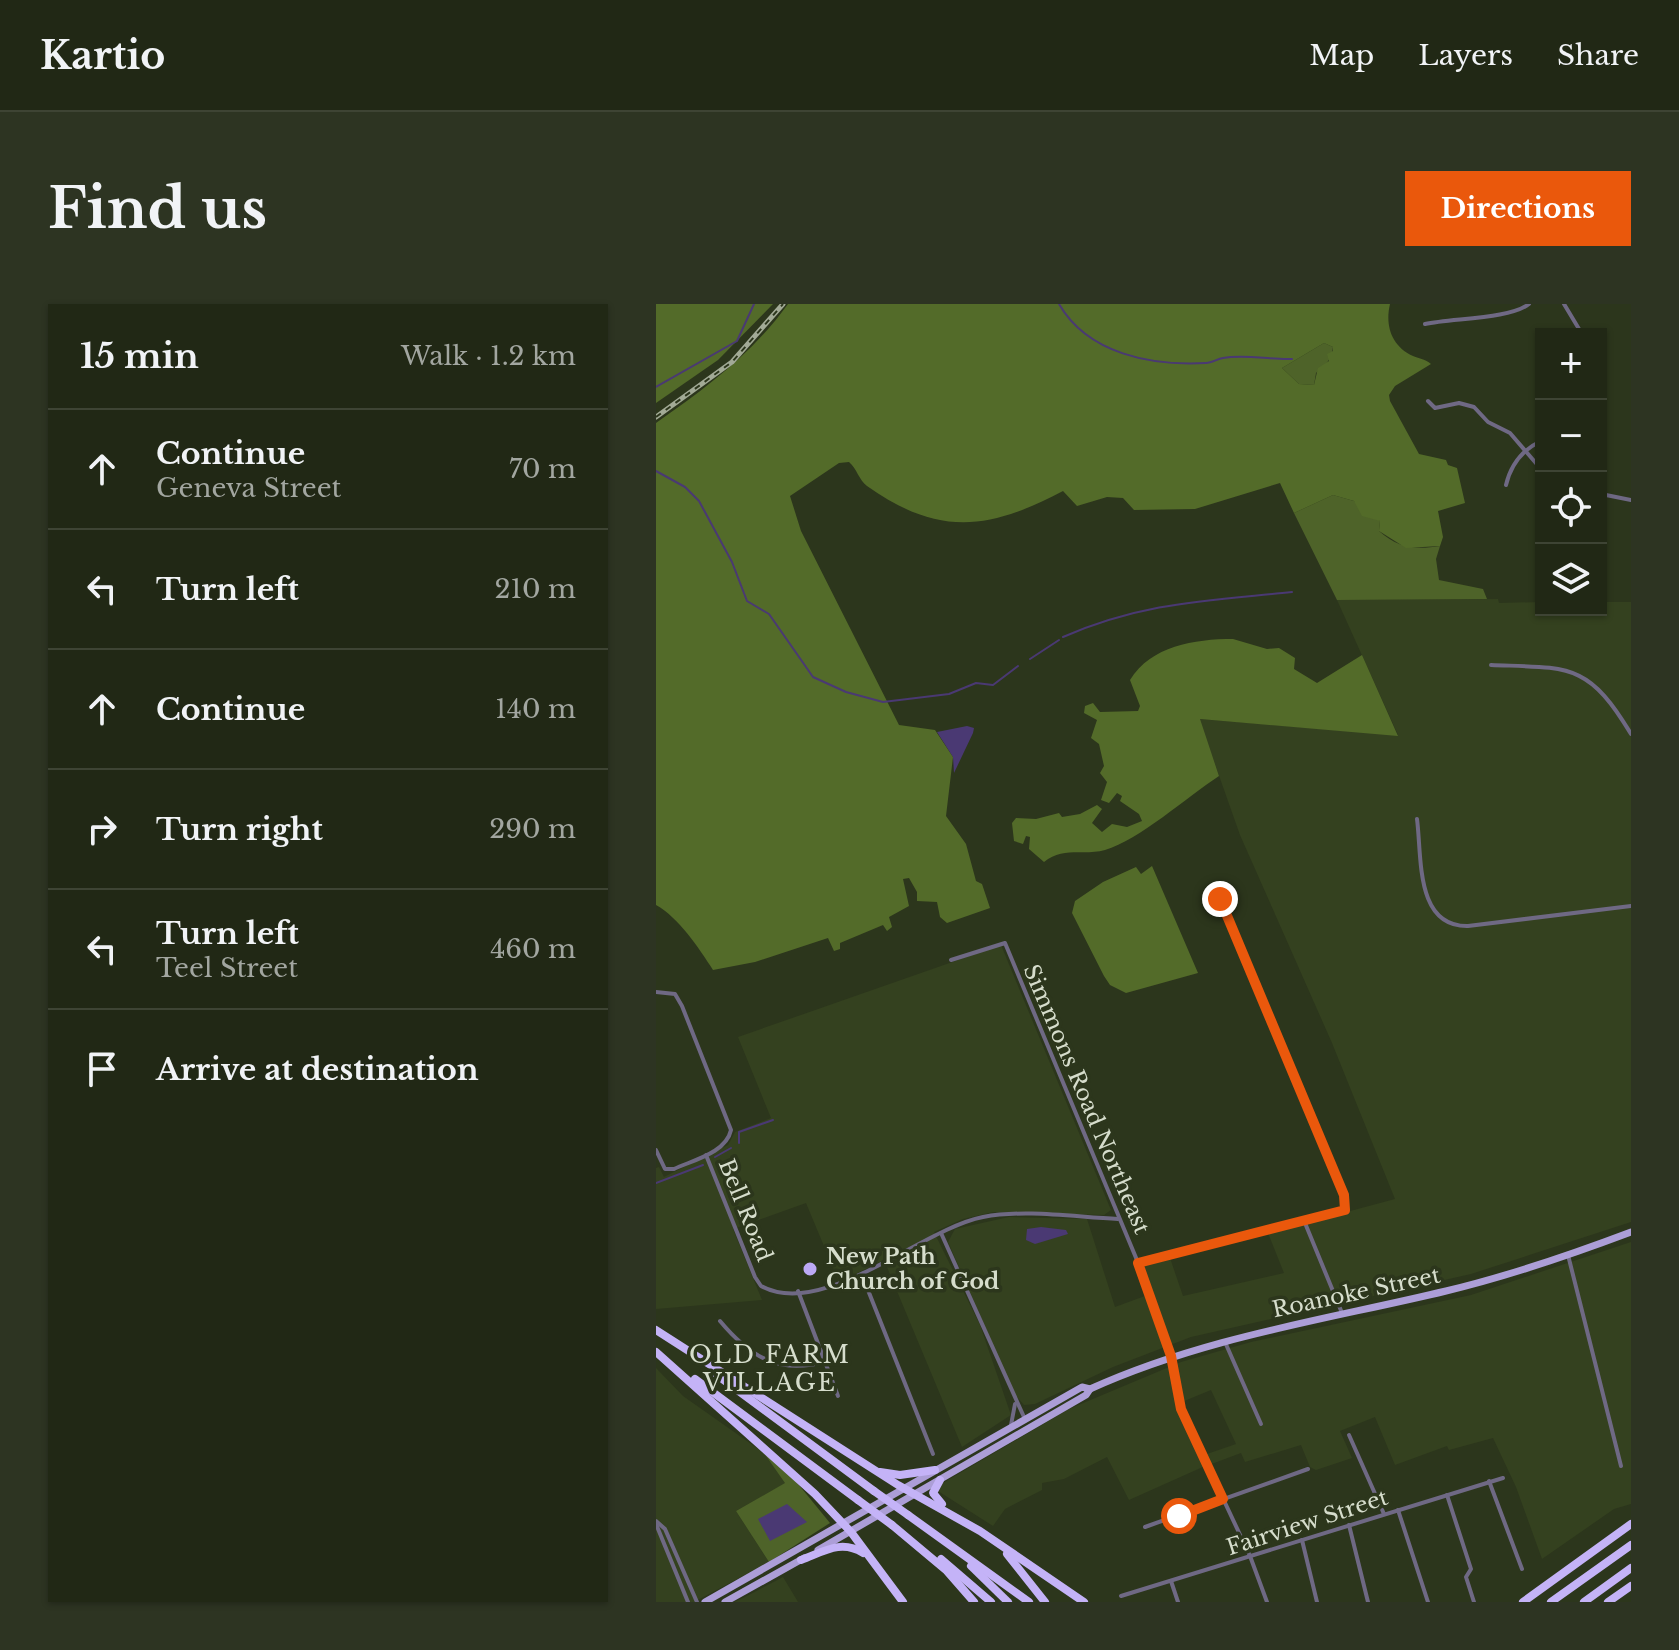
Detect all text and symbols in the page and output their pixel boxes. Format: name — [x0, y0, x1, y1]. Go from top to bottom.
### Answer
text: Kartio — [40, 32, 165, 79]
text: Map — [1309, 38, 1374, 73]
text: Layers — [1418, 38, 1513, 73]
text: Share — [1557, 38, 1639, 73]
button: Directions — [1405, 171, 1631, 246]
text: Find us — [48, 174, 267, 243]
map controls — [1535, 328, 1607, 616]
button: + — [1535, 328, 1607, 400]
text: 15 min — [80, 335, 199, 377]
text: Walk · 1.2 km — [401, 340, 576, 372]
button: − — [1535, 400, 1607, 472]
text: Continue — [156, 435, 305, 472]
icon: ahead — [80, 447, 124, 491]
text: 70 m — [509, 453, 576, 485]
text: Geneva Street — [156, 472, 341, 504]
button: locate — [1535, 472, 1607, 544]
button: layers — [1535, 544, 1607, 616]
icon: left — [80, 567, 124, 611]
text: Turn left — [156, 571, 299, 608]
text: 210 m — [494, 573, 576, 605]
icon: ahead — [80, 687, 124, 731]
text: Continue — [156, 691, 305, 728]
text: 140 m — [495, 693, 576, 725]
icon: right — [80, 807, 124, 851]
text: Turn right — [156, 811, 323, 848]
text: 290 m — [489, 813, 576, 845]
route end — [1202, 881, 1238, 917]
text: Turn left — [156, 915, 299, 952]
icon: left — [80, 927, 124, 971]
text: 460 m — [490, 933, 576, 965]
text: Teel Street — [156, 952, 298, 984]
street label: Simmons Road Northeast — [1017, 960, 1156, 1239]
icon: arrive — [80, 1047, 124, 1091]
text: Arrive at destination — [156, 1051, 479, 1088]
street label: Bell Road — [713, 1155, 778, 1266]
place label: New Path Church of God — [826, 1243, 999, 1295]
marker: New Path Church of God — [801, 1260, 819, 1278]
street label: Roanoke Street — [1270, 1261, 1443, 1323]
district label: OLD FARM VILLAGE — [689, 1340, 851, 1397]
street label: Fairview Street — [1223, 1483, 1392, 1561]
route start — [1161, 1498, 1197, 1534]

